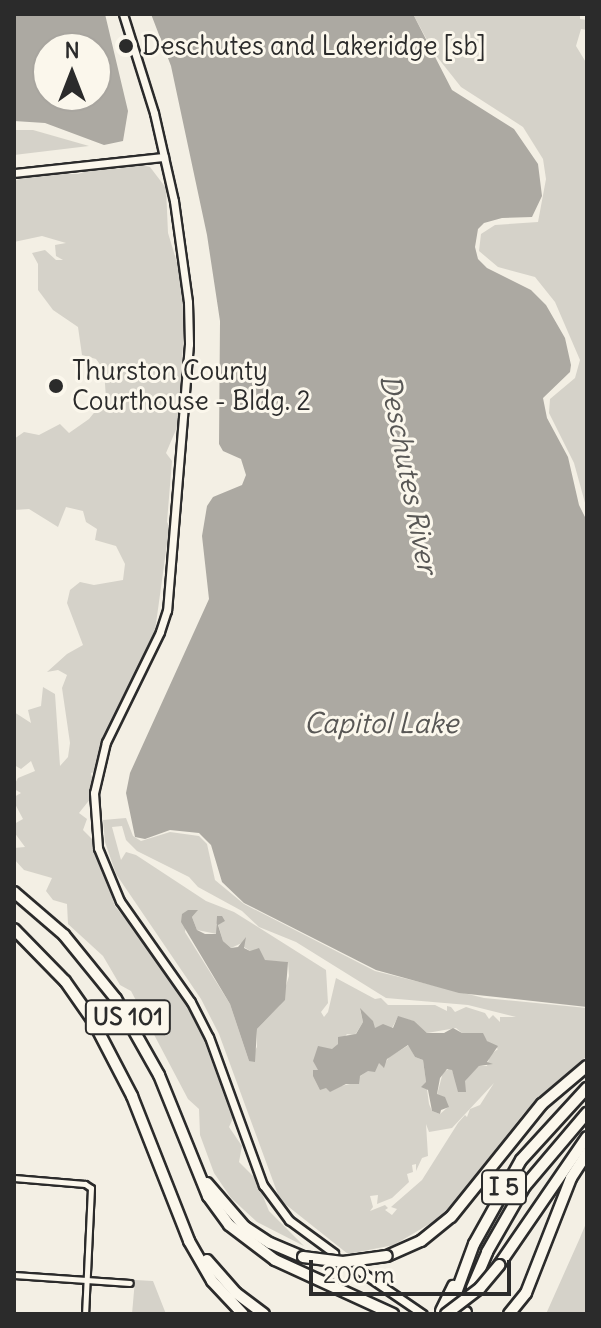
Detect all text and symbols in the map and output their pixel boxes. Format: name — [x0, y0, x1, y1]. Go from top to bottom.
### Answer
place label: Deschutes and Lakeridge [sb] — [142, 30, 486, 62]
north arrow — [32, 32, 112, 112]
text: N — [64, 36, 80, 64]
marker: Deschutes and Lakeridge [sb] — [117, 37, 135, 55]
place label: Thurston County Courthouse - Bldg. 2 — [72, 355, 311, 416]
water label: Deschutes River — [373, 372, 445, 576]
marker: Thurston County Courthouse - Bldg. 2 — [47, 377, 65, 395]
water label: Capitol Lake — [304, 706, 458, 740]
road number: US 101 — [84, 997, 172, 1037]
road number: I 5 — [480, 1167, 528, 1207]
scale bar — [313, 1244, 515, 1294]
text: 200 m — [323, 1259, 395, 1289]

